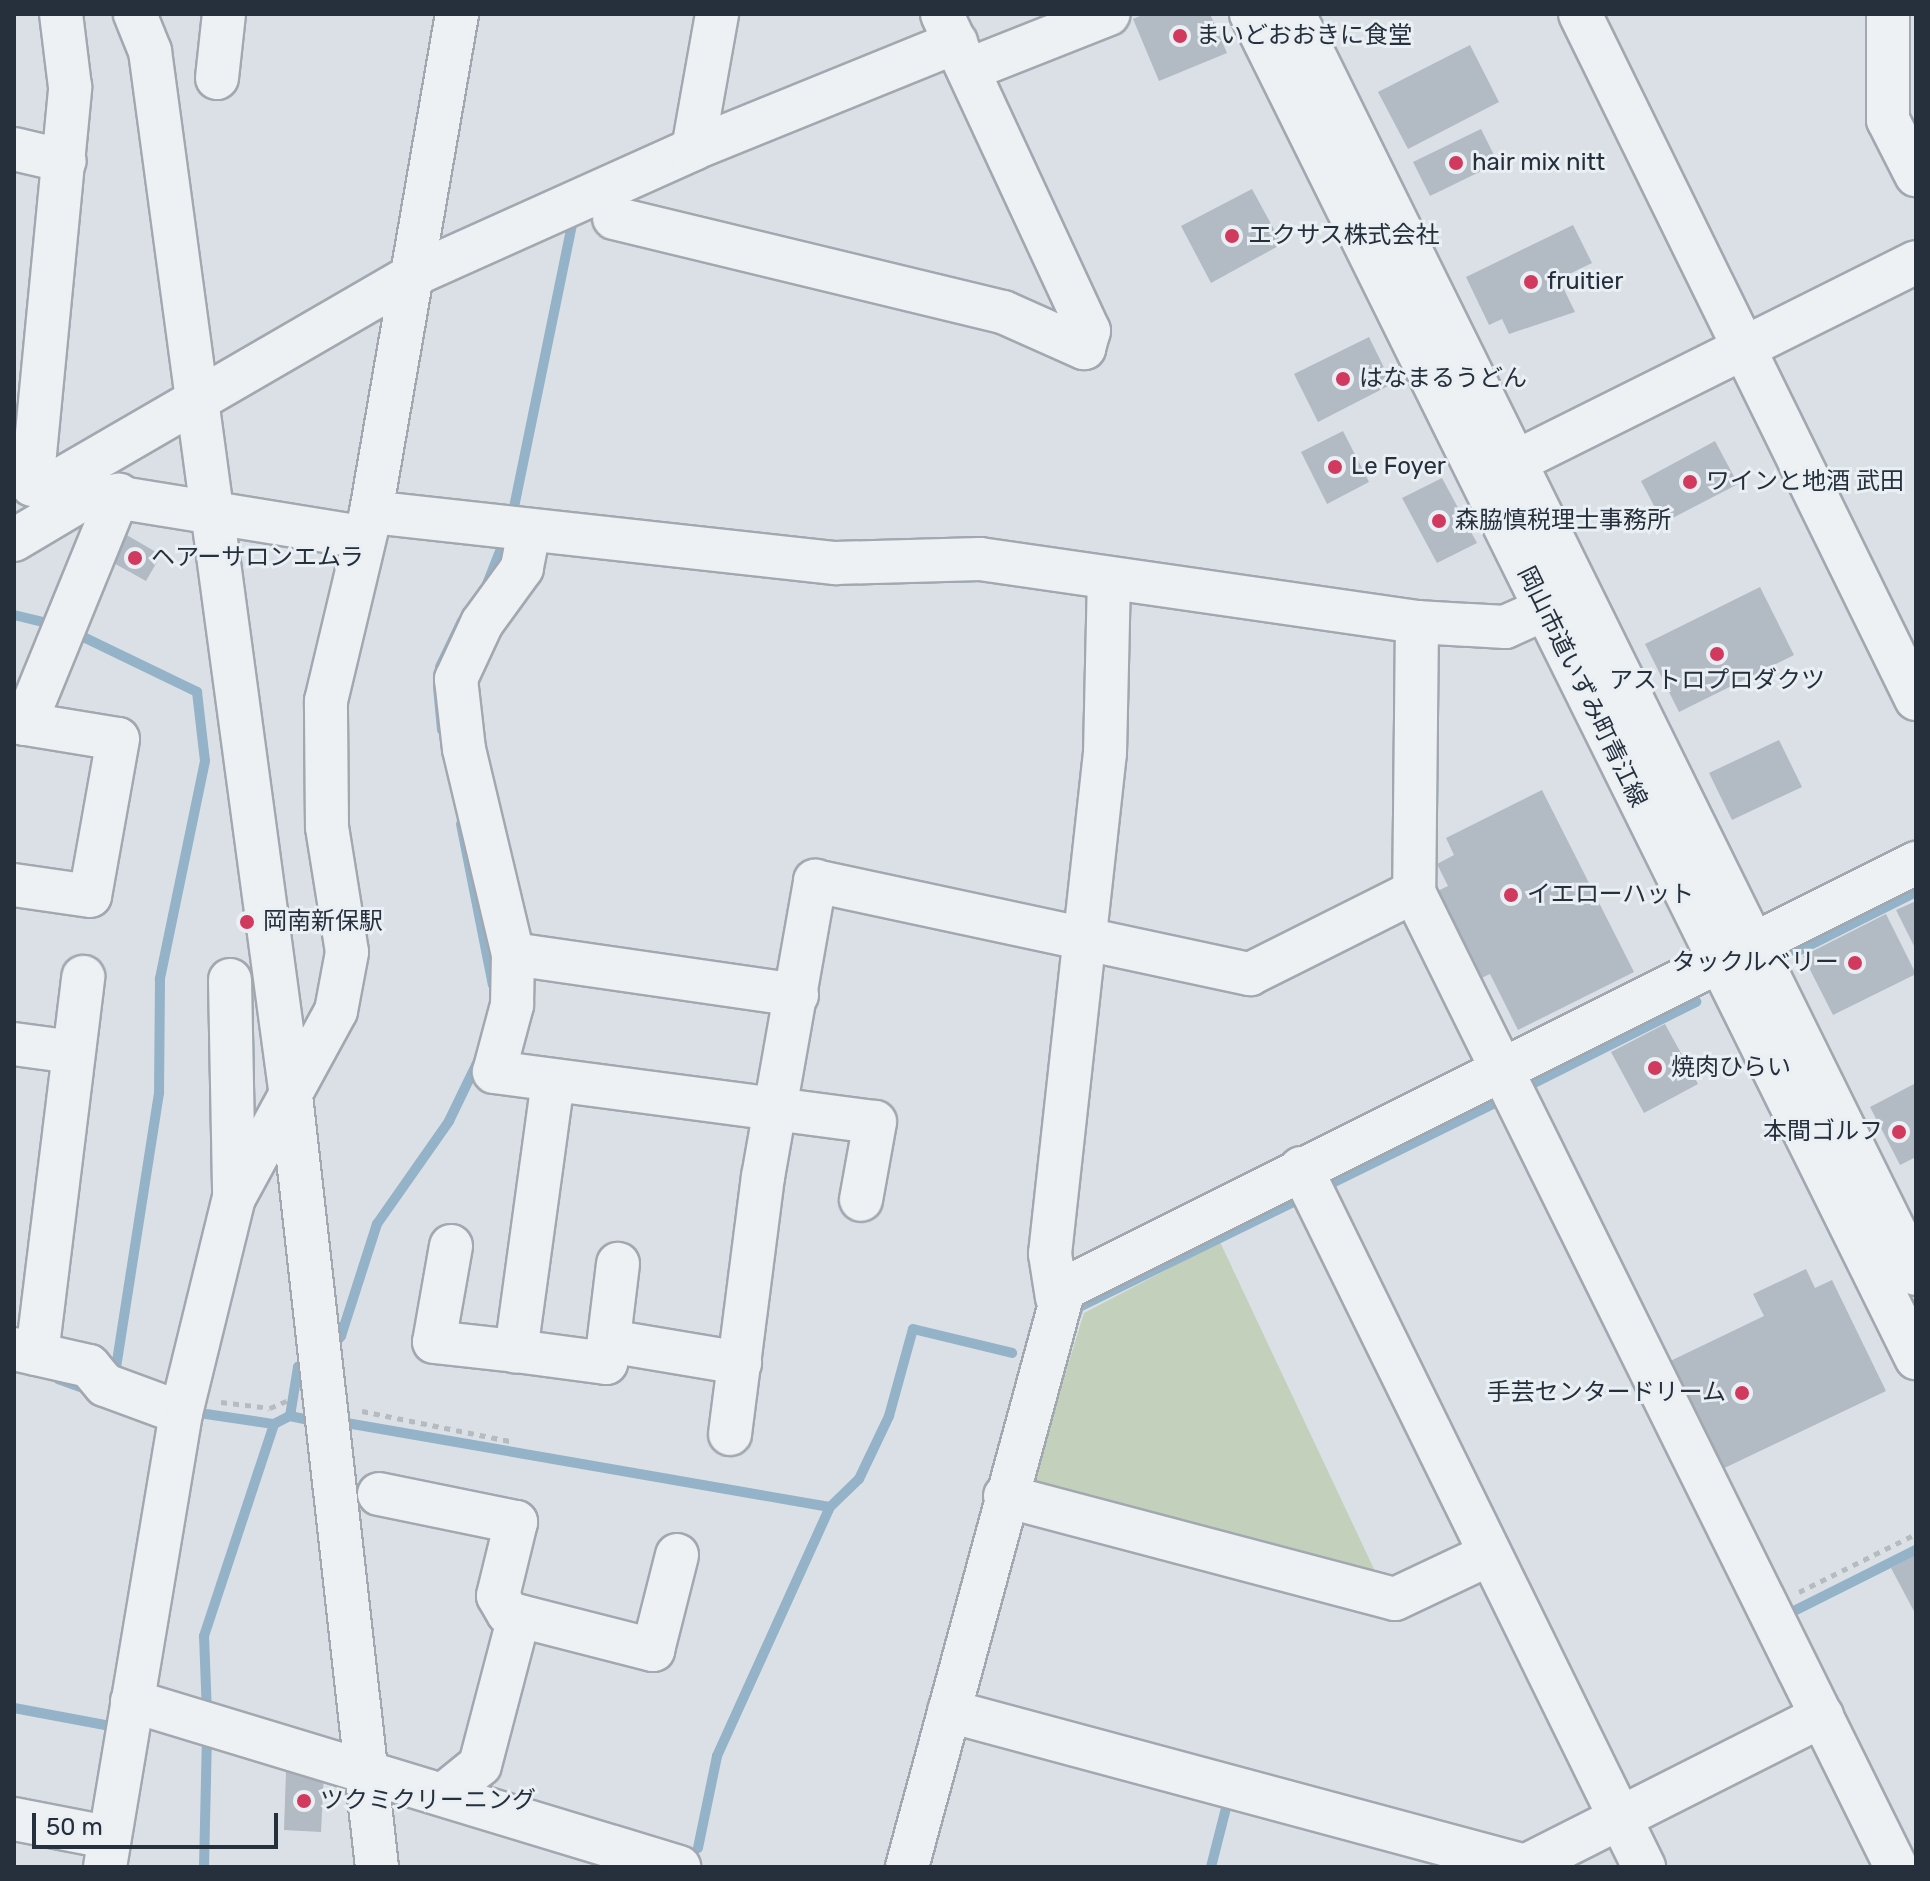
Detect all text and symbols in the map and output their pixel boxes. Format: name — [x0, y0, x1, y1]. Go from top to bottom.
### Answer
place label: まいどおおきに食堂 — [1196, 22, 1412, 50]
marker: まいどおおきに食堂 — [1171, 27, 1189, 45]
place label: hair mix nitt — [1472, 149, 1606, 177]
marker: hair mix nitt — [1447, 154, 1465, 172]
place label: エクサス株式会社 — [1248, 222, 1440, 250]
marker: エクサス株式会社 — [1223, 227, 1241, 245]
place label: fruitier — [1547, 268, 1623, 296]
marker: fruitier — [1522, 273, 1540, 291]
place label: はなまるうどん — [1359, 365, 1527, 393]
marker: はなまるうどん — [1334, 370, 1352, 388]
place label: Le Foyer — [1351, 453, 1446, 481]
marker: Le Foyer — [1326, 458, 1344, 476]
place label: ワインと地酒 武田 — [1706, 468, 1904, 496]
marker: ワインと地酒 武田 — [1681, 473, 1699, 491]
place label: 森脇慎税理士事務所 — [1455, 507, 1671, 535]
marker: 森脇慎税理士事務所 — [1430, 512, 1448, 530]
place label: ヘアーサロンエムラ — [151, 544, 366, 572]
marker: ヘアーサロンエムラ — [126, 549, 144, 567]
street label: 岡山市道いずみ町青江線 — [1511, 562, 1653, 812]
marker: アストロプロダクツ — [1708, 645, 1726, 663]
place label: アストロプロダクツ — [1609, 667, 1825, 695]
place label: イエローハット — [1527, 881, 1695, 909]
marker: イエローハット — [1502, 886, 1520, 904]
place label: 岡南新保駅 — [263, 908, 383, 936]
marker: 岡南新保駅 — [238, 913, 256, 931]
place label: タックルベリー — [1671, 949, 1839, 977]
marker: タックルベリー — [1846, 954, 1864, 972]
place label: 焼肉ひらい — [1671, 1054, 1791, 1082]
marker: 焼肉ひらい — [1646, 1059, 1664, 1077]
place label: 本間ゴルフ — [1763, 1118, 1883, 1146]
marker: 本間ゴルフ — [1890, 1123, 1908, 1141]
place label: 手芸センタードリーム — [1486, 1379, 1726, 1407]
marker: 手芸センタードリーム — [1733, 1384, 1751, 1402]
place label: ツクミクリーニング — [320, 1787, 536, 1815]
marker: ツクミクリーニング — [295, 1792, 313, 1810]
scale bar — [36, 1797, 282, 1847]
text: 50 m — [46, 1813, 103, 1841]

